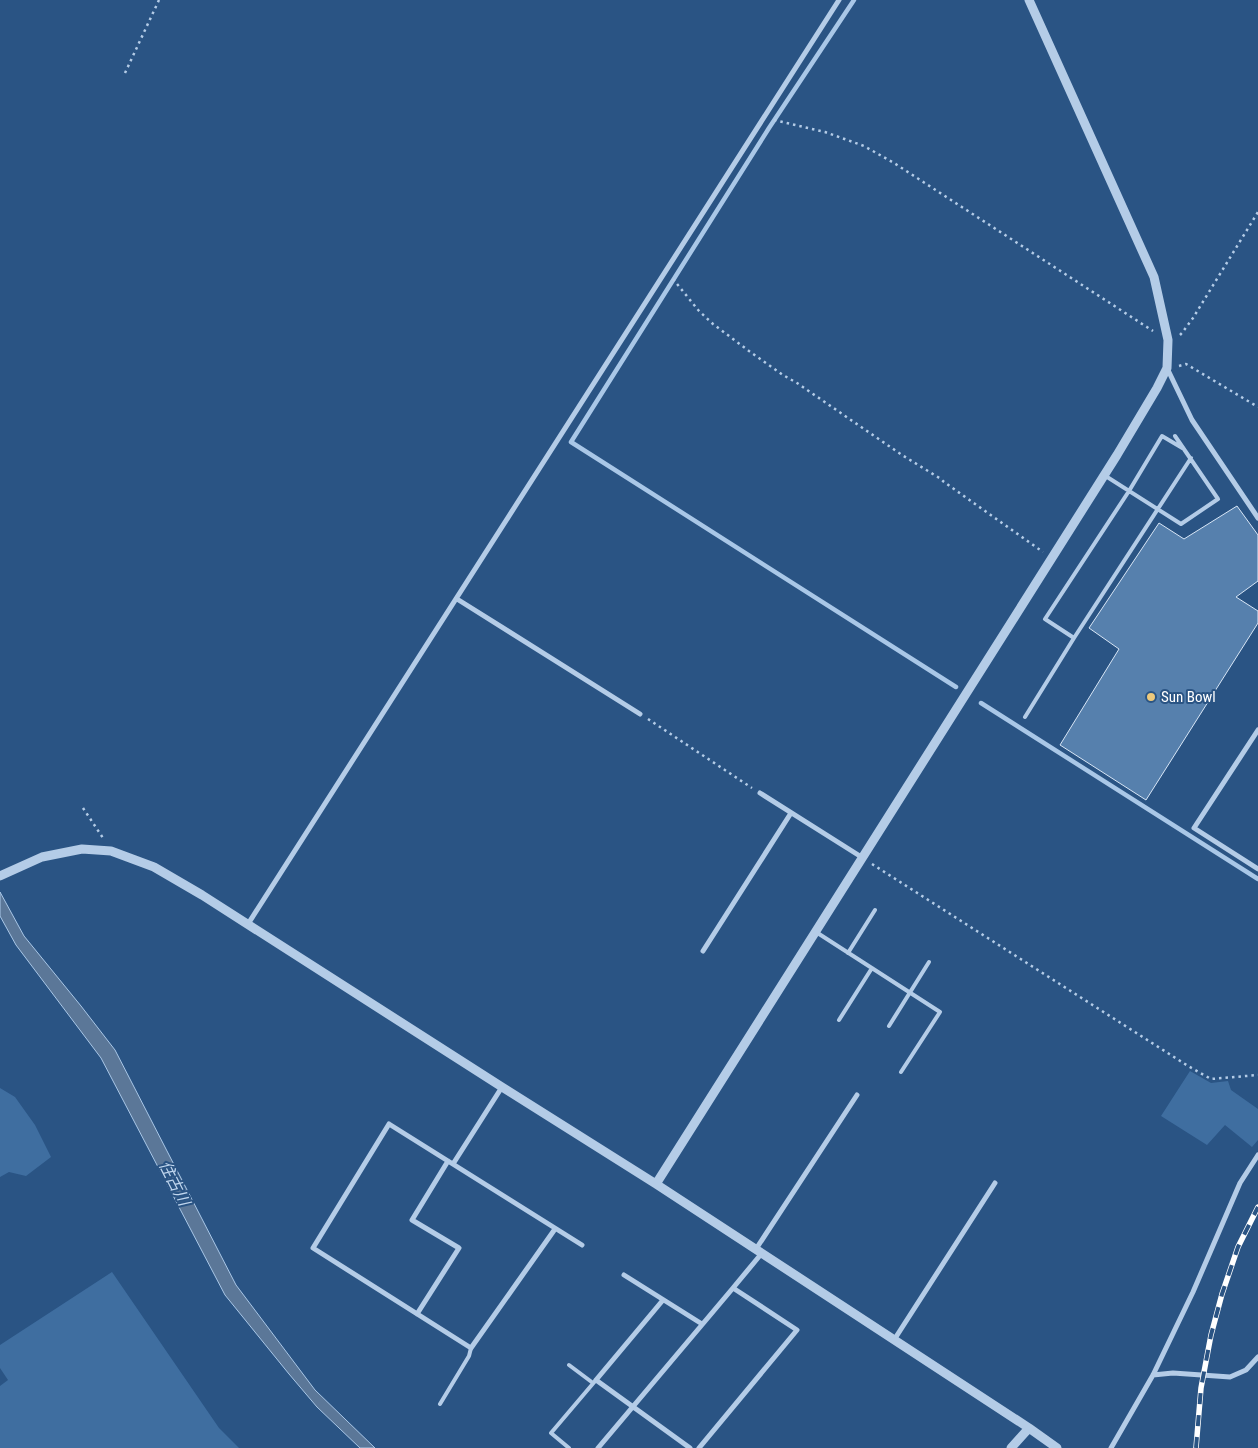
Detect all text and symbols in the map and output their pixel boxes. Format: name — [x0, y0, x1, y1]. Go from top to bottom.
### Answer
place label: Sun Bowl — [1161, 688, 1216, 706]
marker: Sun Bowl — [1145, 691, 1157, 703]
water label: 住古川 — [155, 1158, 195, 1211]

